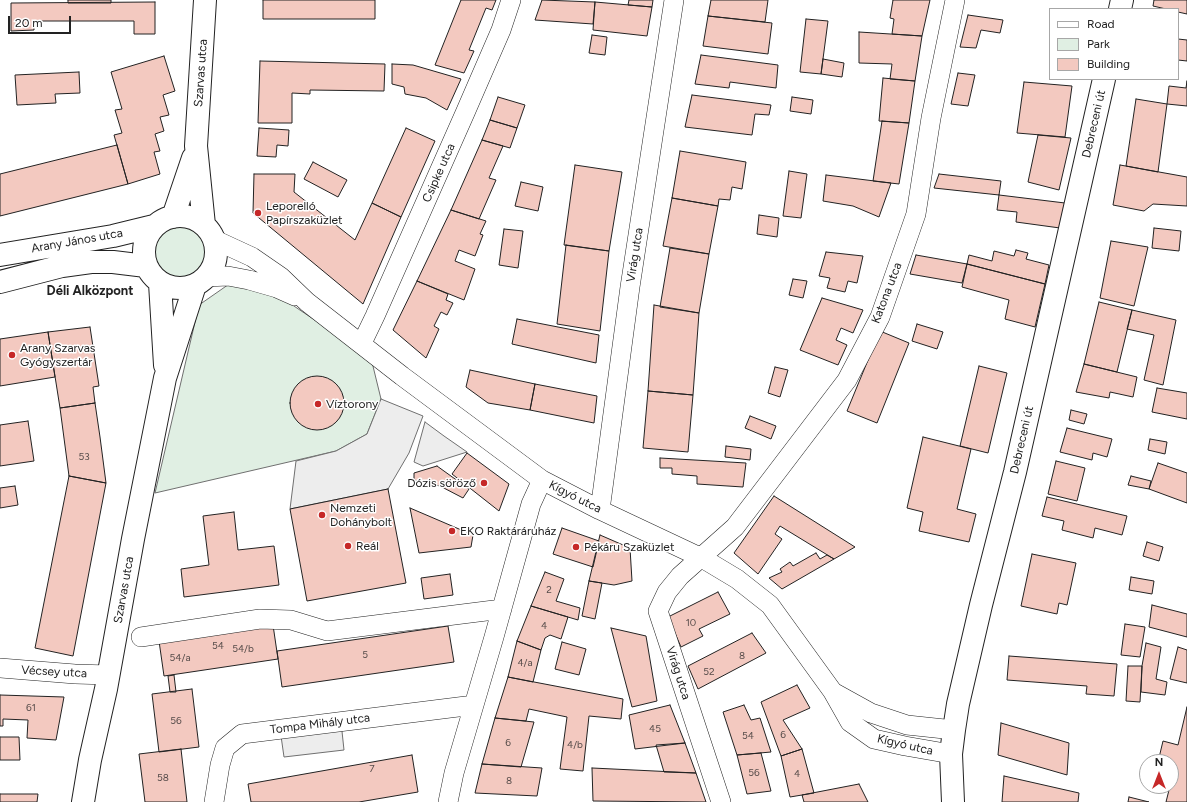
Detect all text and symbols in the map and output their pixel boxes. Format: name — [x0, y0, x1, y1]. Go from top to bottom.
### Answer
scale bar — [10, 8, 73, 34]
legend — [1049, 8, 1179, 80]
text: 20 m — [15, 16, 43, 30]
text: Road — [1087, 17, 1115, 31]
text: Park — [1087, 37, 1110, 51]
street label: Szarvas utca — [191, 39, 211, 107]
text: Building — [1087, 57, 1130, 71]
street label: Debreceni út — [1079, 89, 1109, 159]
street label: Csipke utca — [420, 141, 458, 205]
place label: Leporelló Papírszaküzlet — [266, 199, 343, 227]
marker: Leporelló Papírszaküzlet — [253, 208, 263, 218]
street label: Arany János utca — [30, 226, 124, 256]
street label: Virág utca — [624, 227, 646, 283]
street label: Katona utca — [869, 260, 905, 326]
district label: Déli Alközpont — [47, 283, 133, 299]
place label: Arany Szarvas Gyógyszertár — [20, 341, 95, 369]
marker: Arany Szarvas Gyógyszertár — [7, 350, 17, 360]
place label: Víztorony — [326, 397, 378, 411]
marker: Víztorony — [313, 399, 323, 409]
street label: Debreceni út — [1007, 405, 1037, 475]
house number: 53 — [78, 451, 90, 463]
place label: Dózis söröző — [407, 476, 476, 490]
marker: Dózis söröző — [479, 478, 489, 488]
street label: Kígyó utca — [546, 478, 604, 516]
place label: Nemzeti Dohánybolt — [330, 501, 392, 529]
marker: Nemzeti Dohánybolt — [317, 510, 327, 520]
place label: EKO Raktáráruház — [460, 524, 556, 538]
marker: EKO Raktáráruház — [447, 526, 457, 536]
place label: Reál — [356, 539, 379, 553]
place label: Pékáru Szaküzlet — [584, 540, 674, 554]
marker: Reál — [343, 541, 353, 551]
marker: Pékáru Szaküzlet — [571, 542, 581, 552]
street label: Szarvas utca — [111, 555, 137, 625]
house number: 2 — [546, 584, 552, 596]
house number: 10 — [686, 617, 696, 629]
house number: 4 — [541, 620, 547, 632]
house number: 54 — [212, 640, 224, 652]
house number: 54/b — [232, 643, 254, 655]
street label: Virág utca — [663, 645, 693, 701]
house number: 5 — [362, 649, 368, 661]
house number: 8 — [739, 650, 745, 662]
house number: 54/a — [170, 652, 190, 664]
house number: 4/a — [517, 657, 533, 669]
street label: Vécsey utca — [21, 663, 87, 681]
house number: 52 — [703, 666, 715, 678]
house number: 61 — [26, 702, 36, 714]
street label: Tompa Mihály utca — [269, 711, 371, 737]
house number: 56 — [170, 715, 182, 727]
house number: 45 — [649, 723, 661, 735]
house number: 6 — [780, 729, 786, 741]
house number: 54 — [742, 730, 754, 742]
street label: Kígyó utca — [876, 732, 934, 758]
house number: 6 — [505, 737, 511, 749]
house number: 4/b — [567, 739, 583, 751]
north arrow — [1139, 754, 1179, 794]
text: N — [1155, 756, 1163, 769]
house number: 7 — [369, 763, 375, 775]
house number: 56 — [748, 767, 760, 779]
house number: 4 — [794, 768, 800, 780]
house number: 58 — [157, 772, 169, 784]
house number: 8 — [506, 775, 512, 787]

